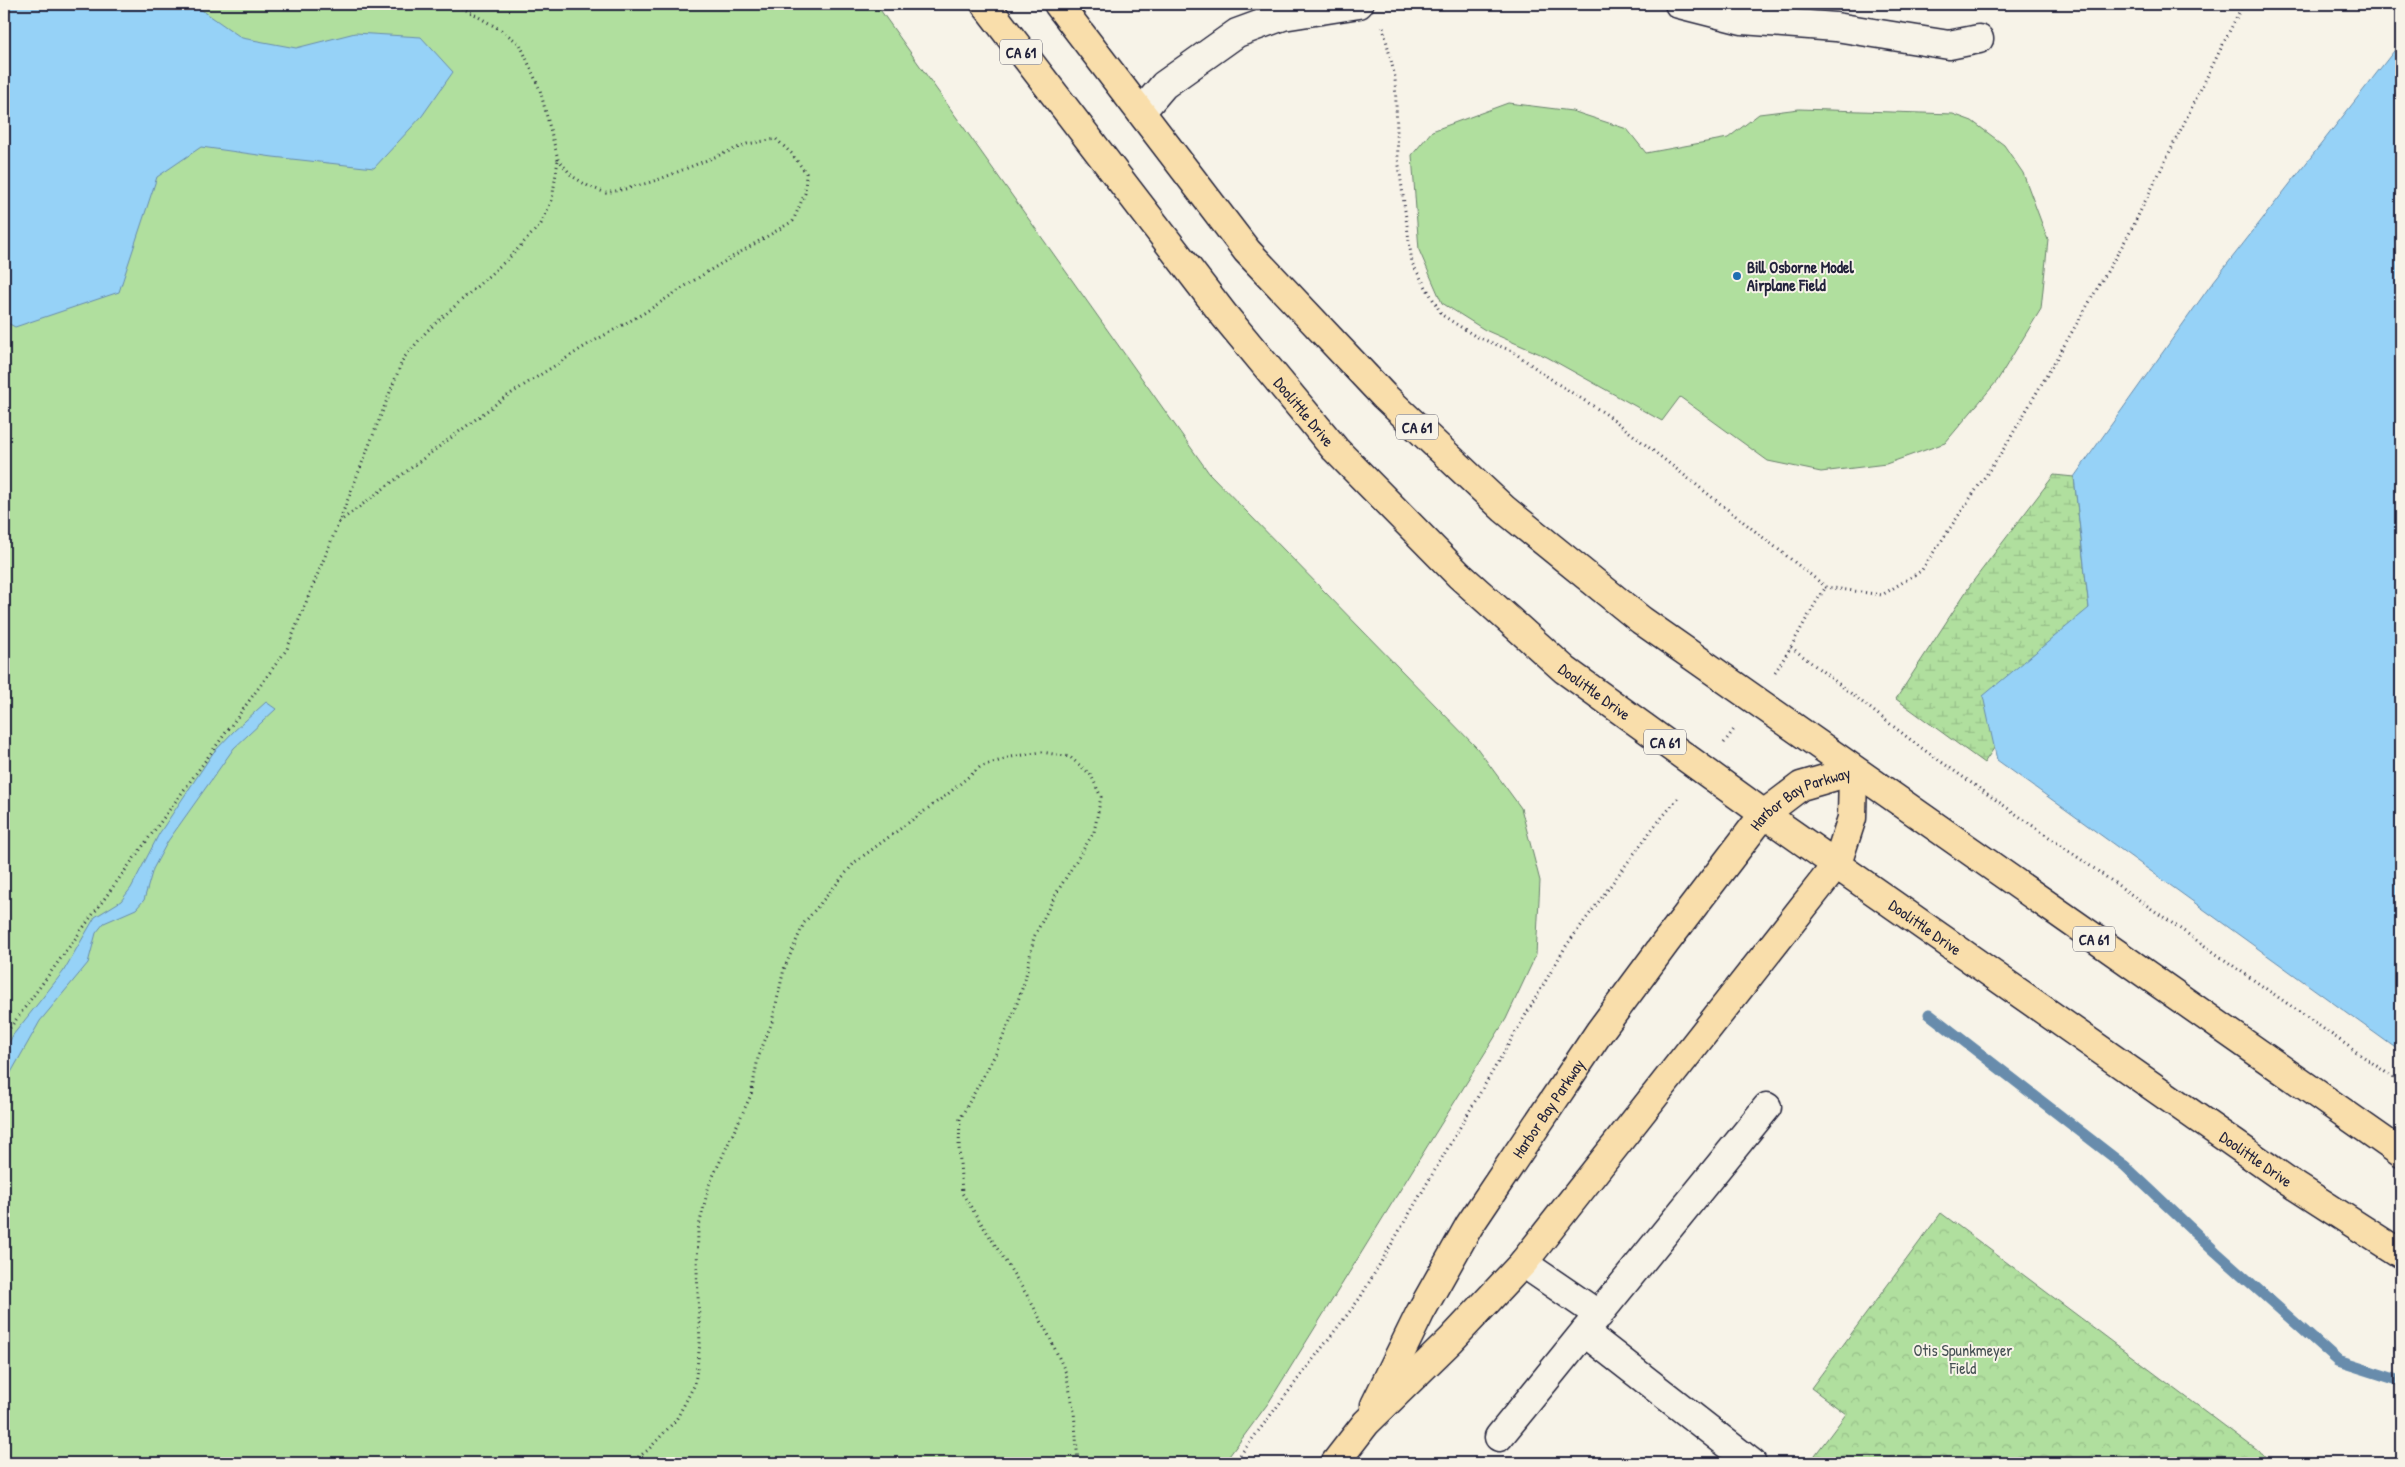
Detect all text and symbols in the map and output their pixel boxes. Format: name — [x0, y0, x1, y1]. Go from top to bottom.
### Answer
road number: CA 61 — [1000, 40, 1042, 64]
place label: Bill Osborne Model Airplane Field — [1747, 256, 1854, 297]
marker: Bill Osborne Model Airplane Field — [1731, 270, 1743, 282]
street label: Doolittle Drive — [1269, 373, 1340, 452]
road number: CA 61 — [1396, 414, 1438, 440]
street label: Doolittle Drive — [1554, 658, 1636, 725]
road number: CA 61 — [1644, 730, 1686, 754]
street label: Harbor Bay Parkway — [1745, 761, 1853, 835]
street label: Doolittle Drive — [1885, 894, 1966, 961]
road number: CA 61 — [2073, 926, 2115, 952]
street label: Harbor Bay Parkway — [1507, 1054, 1589, 1162]
street label: Doolittle Drive — [2215, 1126, 2297, 1192]
park label: Otis Spunkmeyer Field — [1914, 1339, 2012, 1379]

